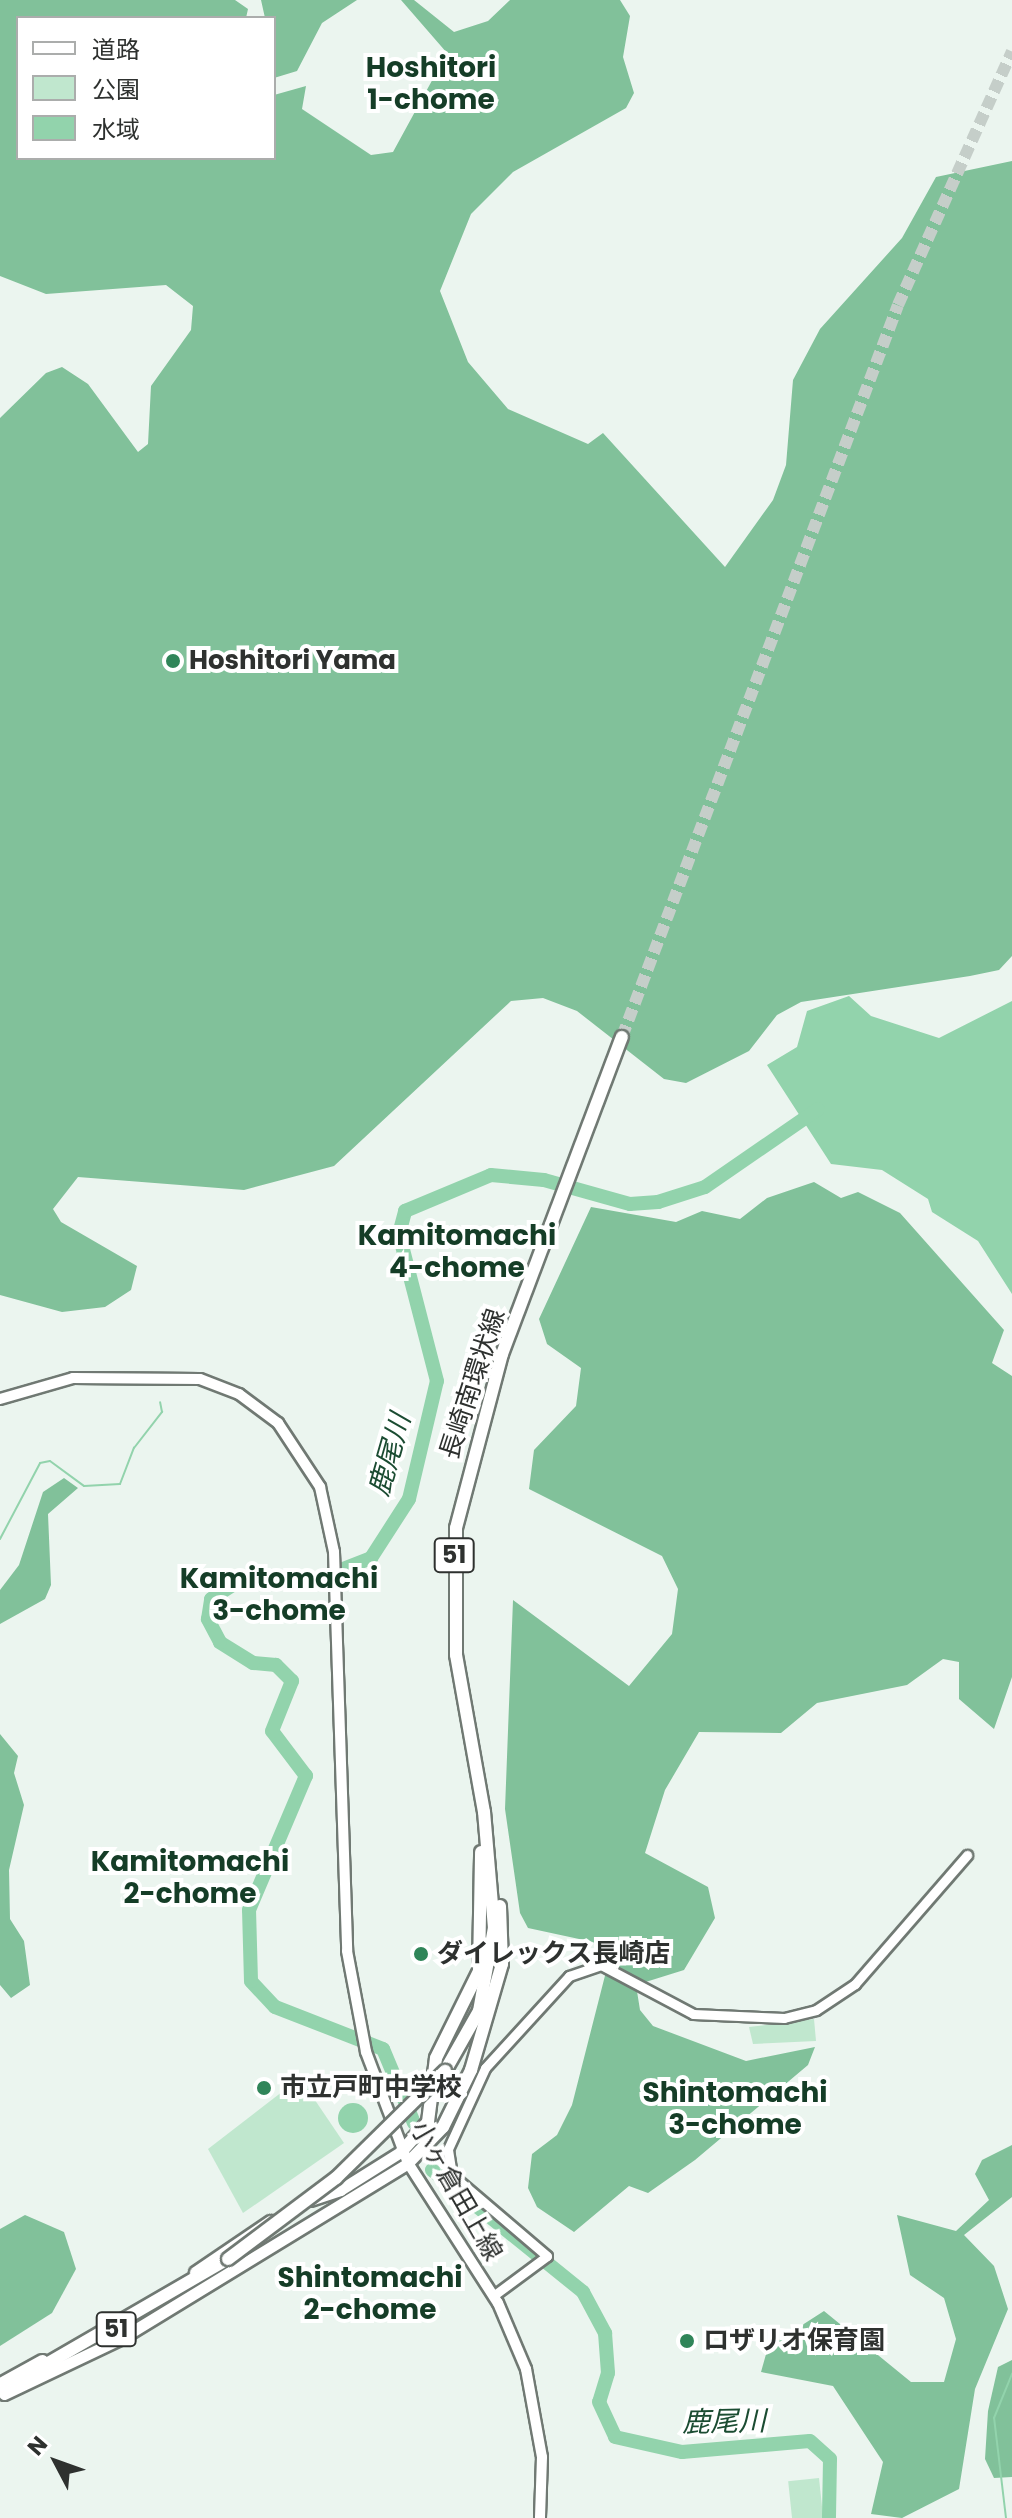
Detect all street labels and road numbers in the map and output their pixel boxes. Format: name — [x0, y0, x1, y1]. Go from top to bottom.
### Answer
street label: 長崎南環状線 — [434, 1305, 512, 1463]
road number: 51 — [432, 1535, 476, 1575]
street label: 小ヶ倉田上線 — [403, 2116, 509, 2266]
road number: 51 — [94, 2309, 138, 2349]

